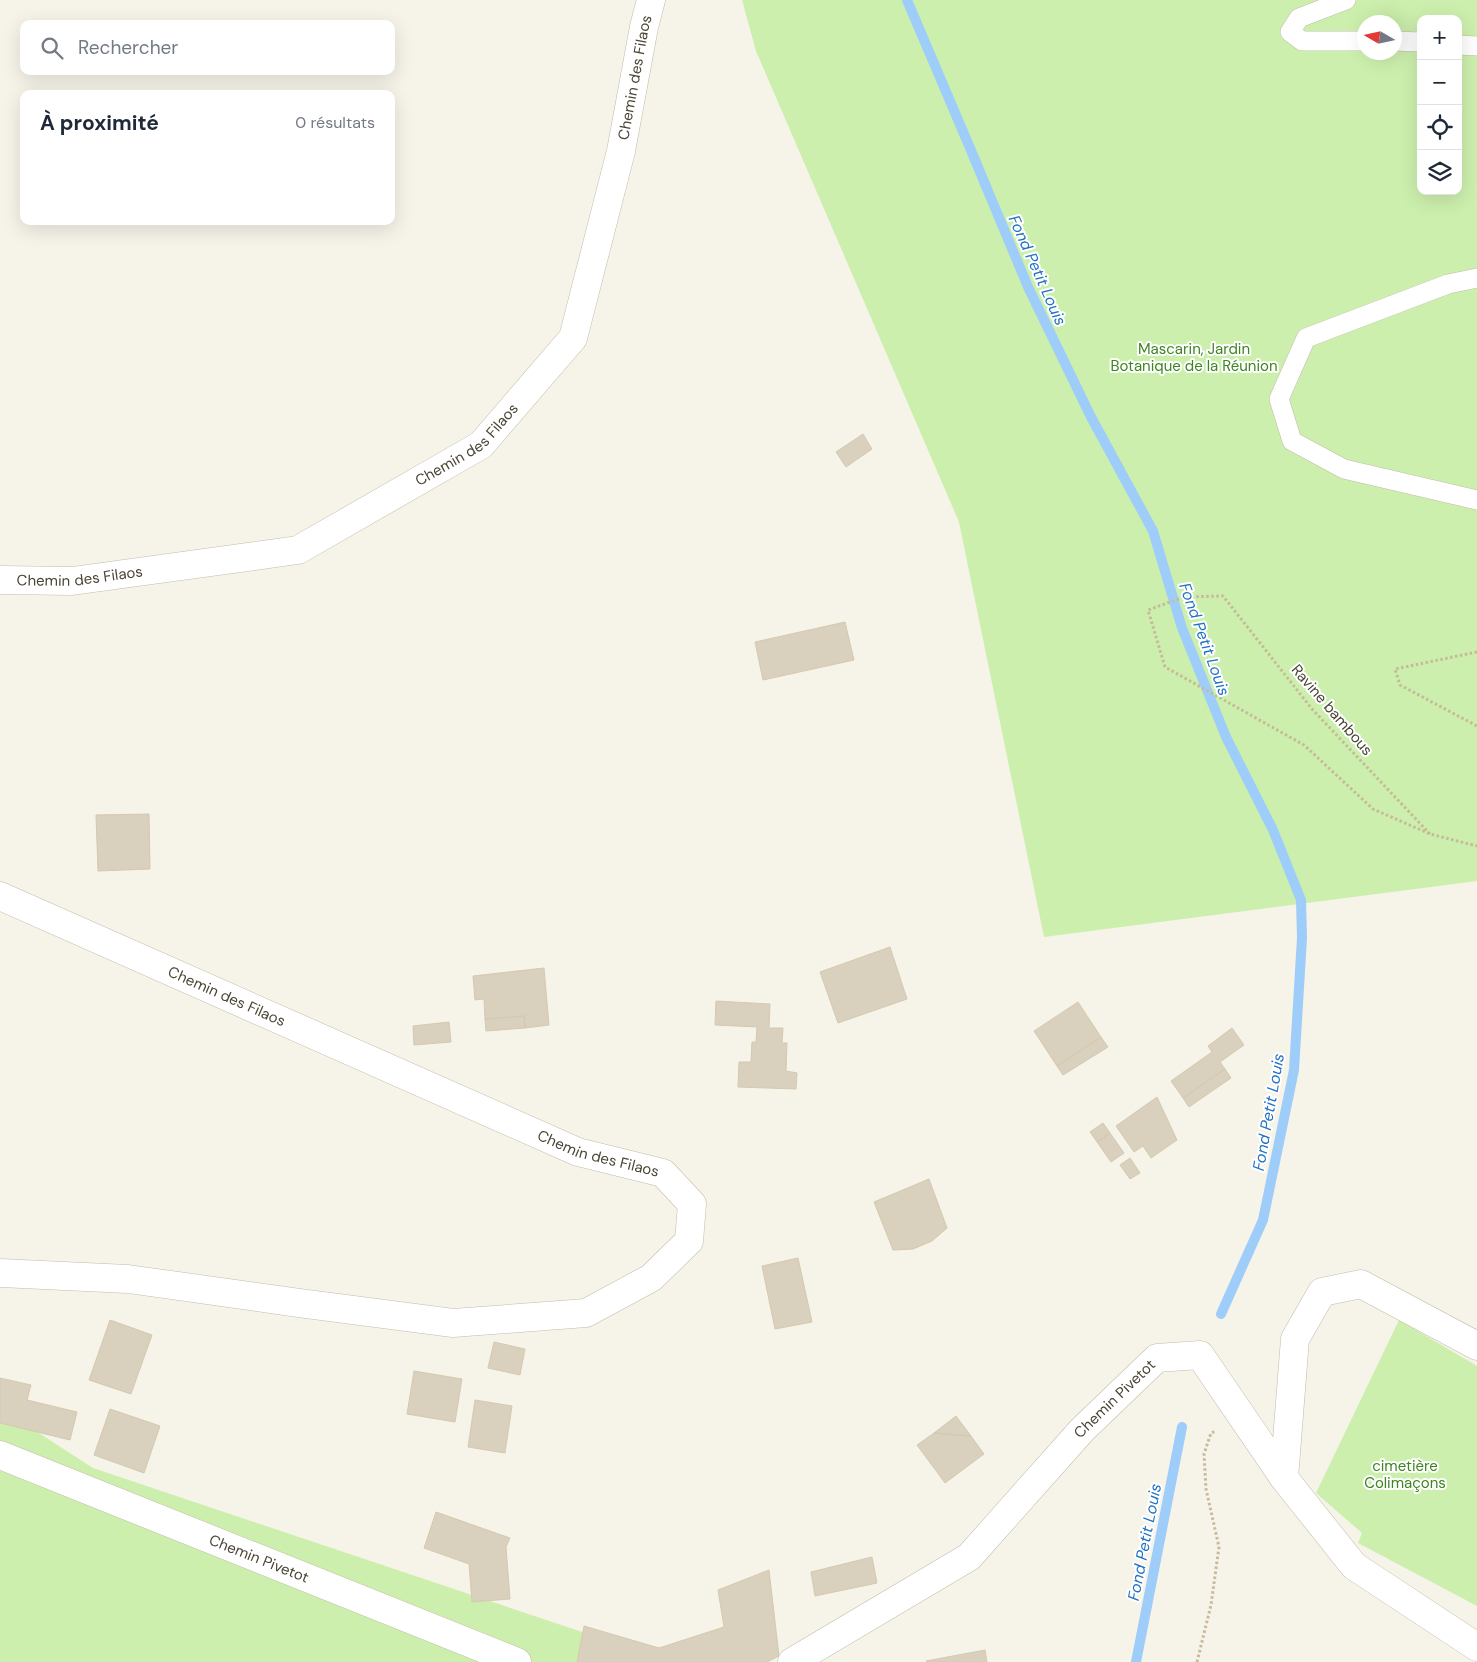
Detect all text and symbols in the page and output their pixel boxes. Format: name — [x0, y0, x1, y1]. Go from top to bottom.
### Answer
street label: Chemin des Filaos — [613, 13, 657, 142]
north arrow — [1357, 15, 1402, 60]
map controls — [1417, 15, 1462, 195]
button: + — [1417, 15, 1462, 60]
search box — [20, 20, 395, 75]
icon: search — [38, 34, 66, 62]
text: Rechercher — [78, 35, 178, 60]
button: − — [1417, 60, 1462, 105]
button: locate — [1417, 105, 1462, 150]
text: À proximité — [40, 109, 159, 137]
text: 0 résultats — [295, 112, 375, 133]
button: layers — [1417, 150, 1462, 195]
water label: Fond Petit Louis — [1004, 212, 1071, 329]
park label: Mascarin, Jardin Botanique de la Réunion — [1110, 339, 1278, 376]
street label: Chemin des Filaos — [411, 399, 523, 491]
street label: Chemin des Filaos — [17, 561, 144, 591]
water label: Fond Petit Louis — [1174, 580, 1235, 699]
street label: Ravine bambous — [1287, 660, 1377, 760]
street label: Chemin des Filaos — [165, 962, 289, 1031]
water label: Fond Petit Louis — [1248, 1052, 1289, 1172]
street label: Chemin des Filaos — [534, 1125, 661, 1182]
street label: Chemin Pivetot — [1069, 1355, 1160, 1442]
park label: cimetière Colimaçons — [1364, 1456, 1446, 1493]
water label: Fond Petit Louis — [1123, 1482, 1166, 1602]
street label: Chemin Pivetot — [206, 1530, 312, 1588]

